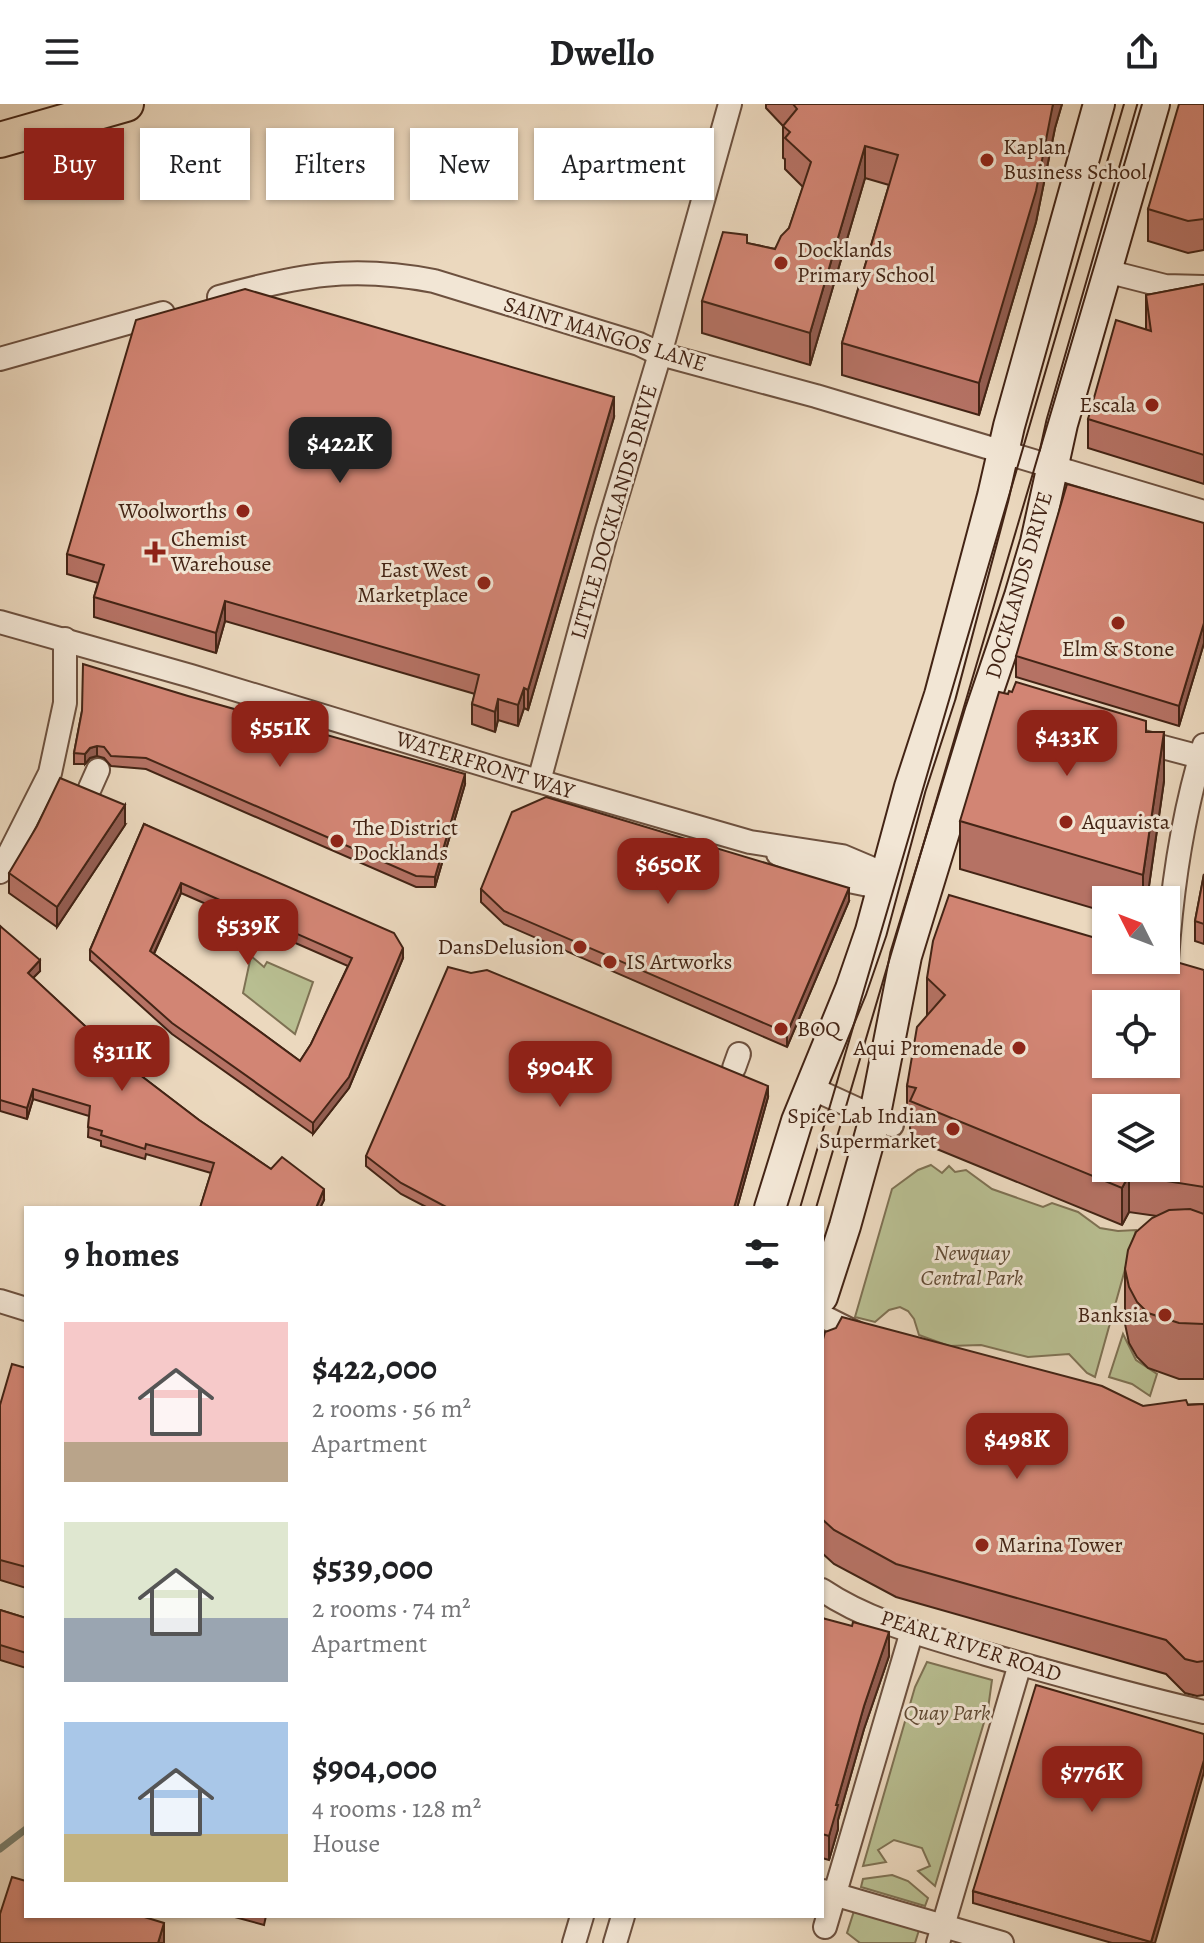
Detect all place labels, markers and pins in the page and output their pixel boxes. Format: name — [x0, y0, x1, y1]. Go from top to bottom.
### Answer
place label: Kaplan Business School — [1003, 132, 1147, 187]
marker: Kaplan Business School — [978, 151, 996, 169]
place label: Docklands Primary School — [797, 235, 935, 290]
marker: Docklands Primary School — [772, 254, 790, 272]
place label: Escala — [1079, 390, 1137, 420]
marker: Escala — [1143, 396, 1161, 414]
pin: $422K — [284, 417, 396, 485]
place label: Woolworths — [117, 496, 227, 526]
marker: Woolworths — [234, 502, 252, 520]
place label: Chemist Warehouse — [170, 524, 271, 579]
marker: Chemist Warehouse — [146, 543, 164, 561]
place label: East West Marketplace — [357, 555, 468, 610]
marker: East West Marketplace — [475, 574, 493, 592]
marker: Elm & Stone — [1109, 614, 1127, 632]
place label: Elm & Stone — [1062, 634, 1174, 664]
pin: $551K — [224, 701, 336, 769]
pin: $433K — [1011, 710, 1123, 778]
place label: Aquavista — [1081, 807, 1171, 837]
place label: The District Docklands — [353, 813, 458, 868]
marker: Aquavista — [1057, 813, 1075, 831]
marker: The District Docklands — [328, 832, 346, 850]
pin: $650K — [612, 838, 724, 906]
pin: $539K — [192, 899, 304, 967]
place label: DansDelusion — [437, 932, 564, 962]
marker: DansDelusion — [571, 938, 589, 956]
place label: IS Artworks — [626, 947, 732, 977]
marker: IS Artworks — [601, 953, 619, 971]
place label: BOQ — [797, 1014, 843, 1044]
marker: BOQ — [772, 1020, 790, 1038]
pin: $311K — [66, 1025, 178, 1093]
place label: Aqui Promenade — [852, 1033, 1003, 1063]
marker: Aqui Promenade — [1010, 1039, 1028, 1057]
pin: $904K — [504, 1041, 616, 1109]
place label: Spice Lab Indian Supermarket — [787, 1101, 937, 1156]
marker: Spice Lab Indian Supermarket — [944, 1120, 962, 1138]
place label: Banksia — [1077, 1300, 1150, 1330]
marker: Banksia — [1156, 1306, 1174, 1324]
pin: $498K — [961, 1413, 1073, 1481]
place label: Marina Tower — [998, 1530, 1123, 1560]
marker: Marina Tower — [973, 1536, 991, 1554]
pin: $776K — [1036, 1746, 1148, 1814]

